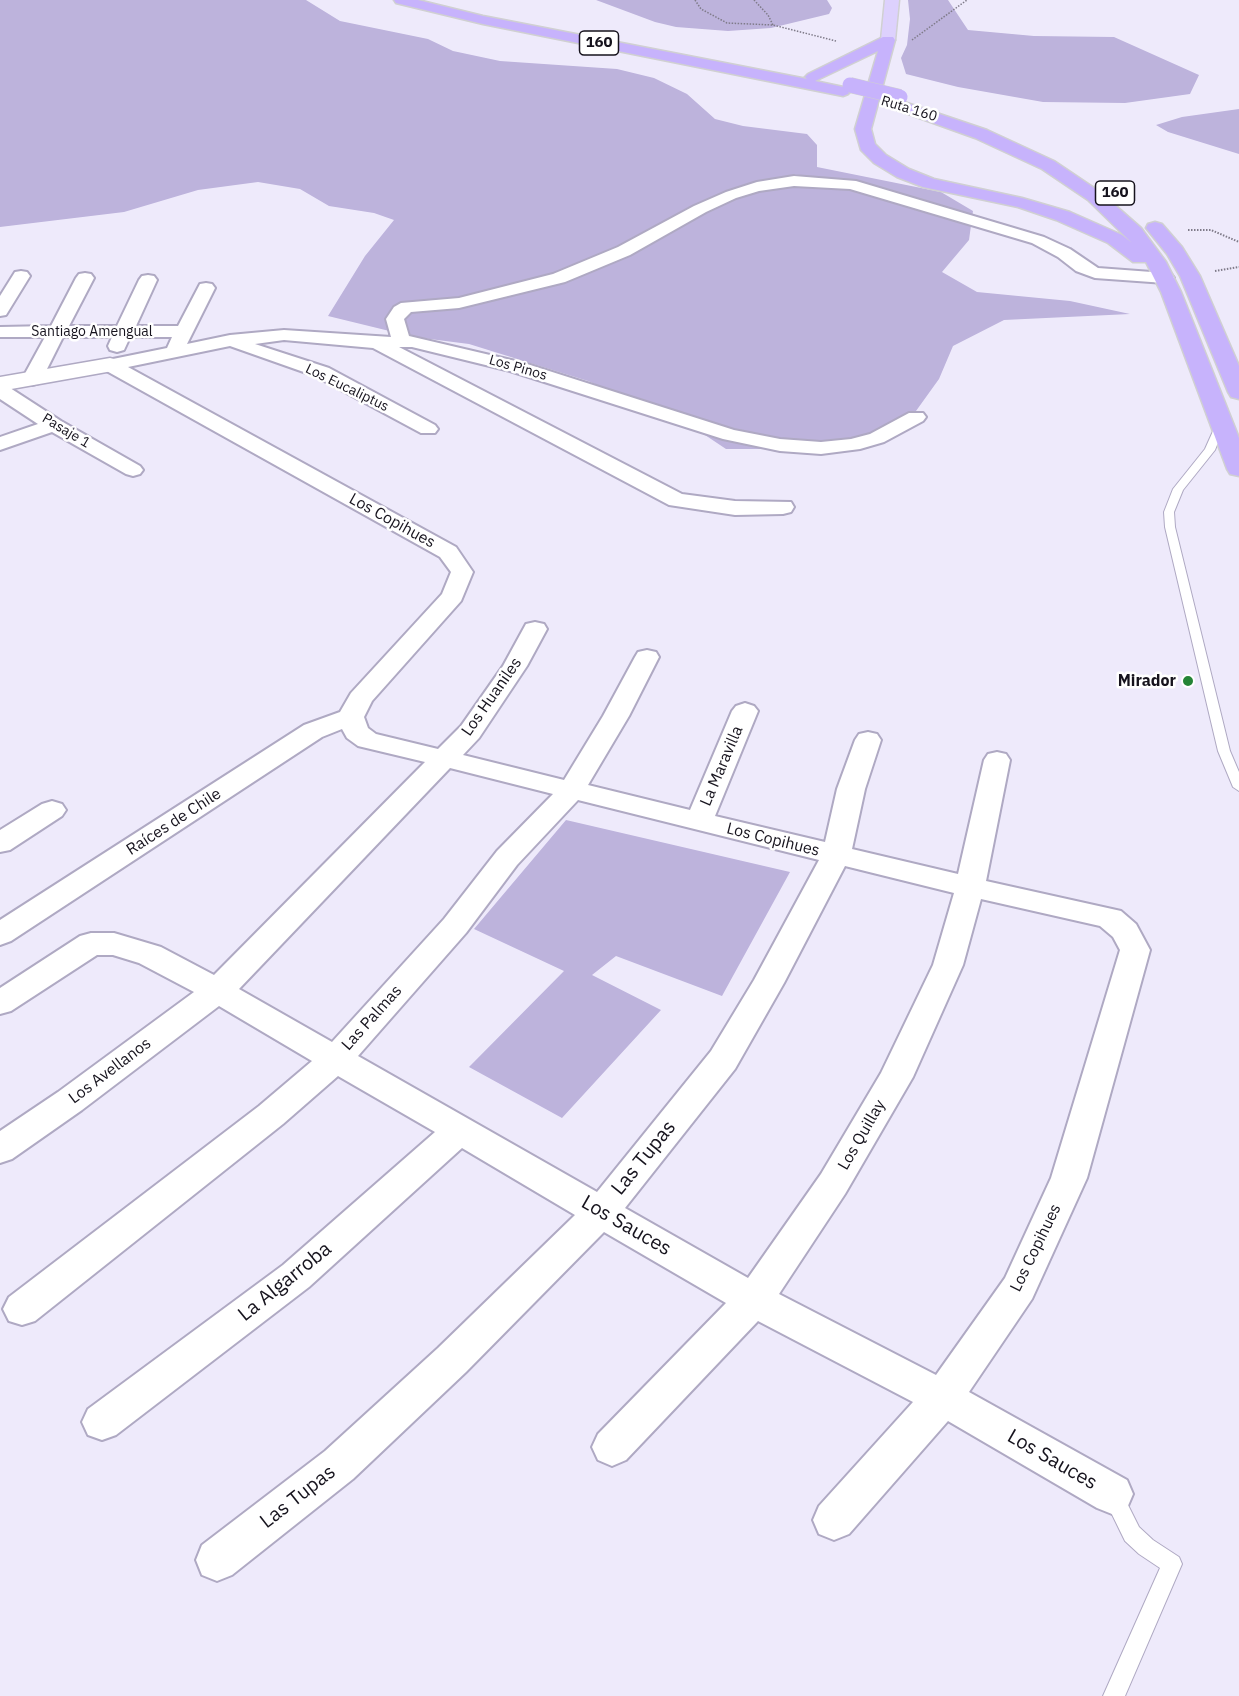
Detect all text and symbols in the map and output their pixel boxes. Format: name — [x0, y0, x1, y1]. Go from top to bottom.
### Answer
road number: 160 — [580, 31, 618, 55]
street label: Ruta 160 — [879, 93, 939, 125]
road number: 160 — [1096, 181, 1134, 205]
street label: Santiago Amengual — [31, 324, 153, 340]
street label: Los Pinos — [487, 352, 549, 384]
street label: Los Eucaliptus — [303, 361, 391, 415]
street label: Pasaje 1 — [39, 410, 93, 452]
street label: Los Copihues — [346, 489, 438, 553]
street label: Los Huaniles — [458, 654, 526, 740]
place label: Mirador — [1118, 671, 1176, 691]
marker: Mirador — [1181, 674, 1195, 688]
street label: La Maravilla — [697, 723, 747, 809]
street label: Raíces de Chile — [123, 784, 225, 860]
street label: Los Copihues — [724, 819, 822, 861]
street label: Las Palmas — [338, 982, 406, 1054]
street label: Los Avellanos — [65, 1034, 155, 1108]
street label: Los Quillay — [834, 1096, 890, 1174]
street label: Las Tupas — [607, 1116, 681, 1200]
street label: Los Sauces — [577, 1191, 675, 1261]
street label: Los Copihues — [1006, 1201, 1066, 1295]
street label: La Algarroba — [234, 1237, 336, 1327]
street label: Los Sauces — [1003, 1425, 1101, 1495]
street label: Las Tupas — [256, 1460, 340, 1534]

